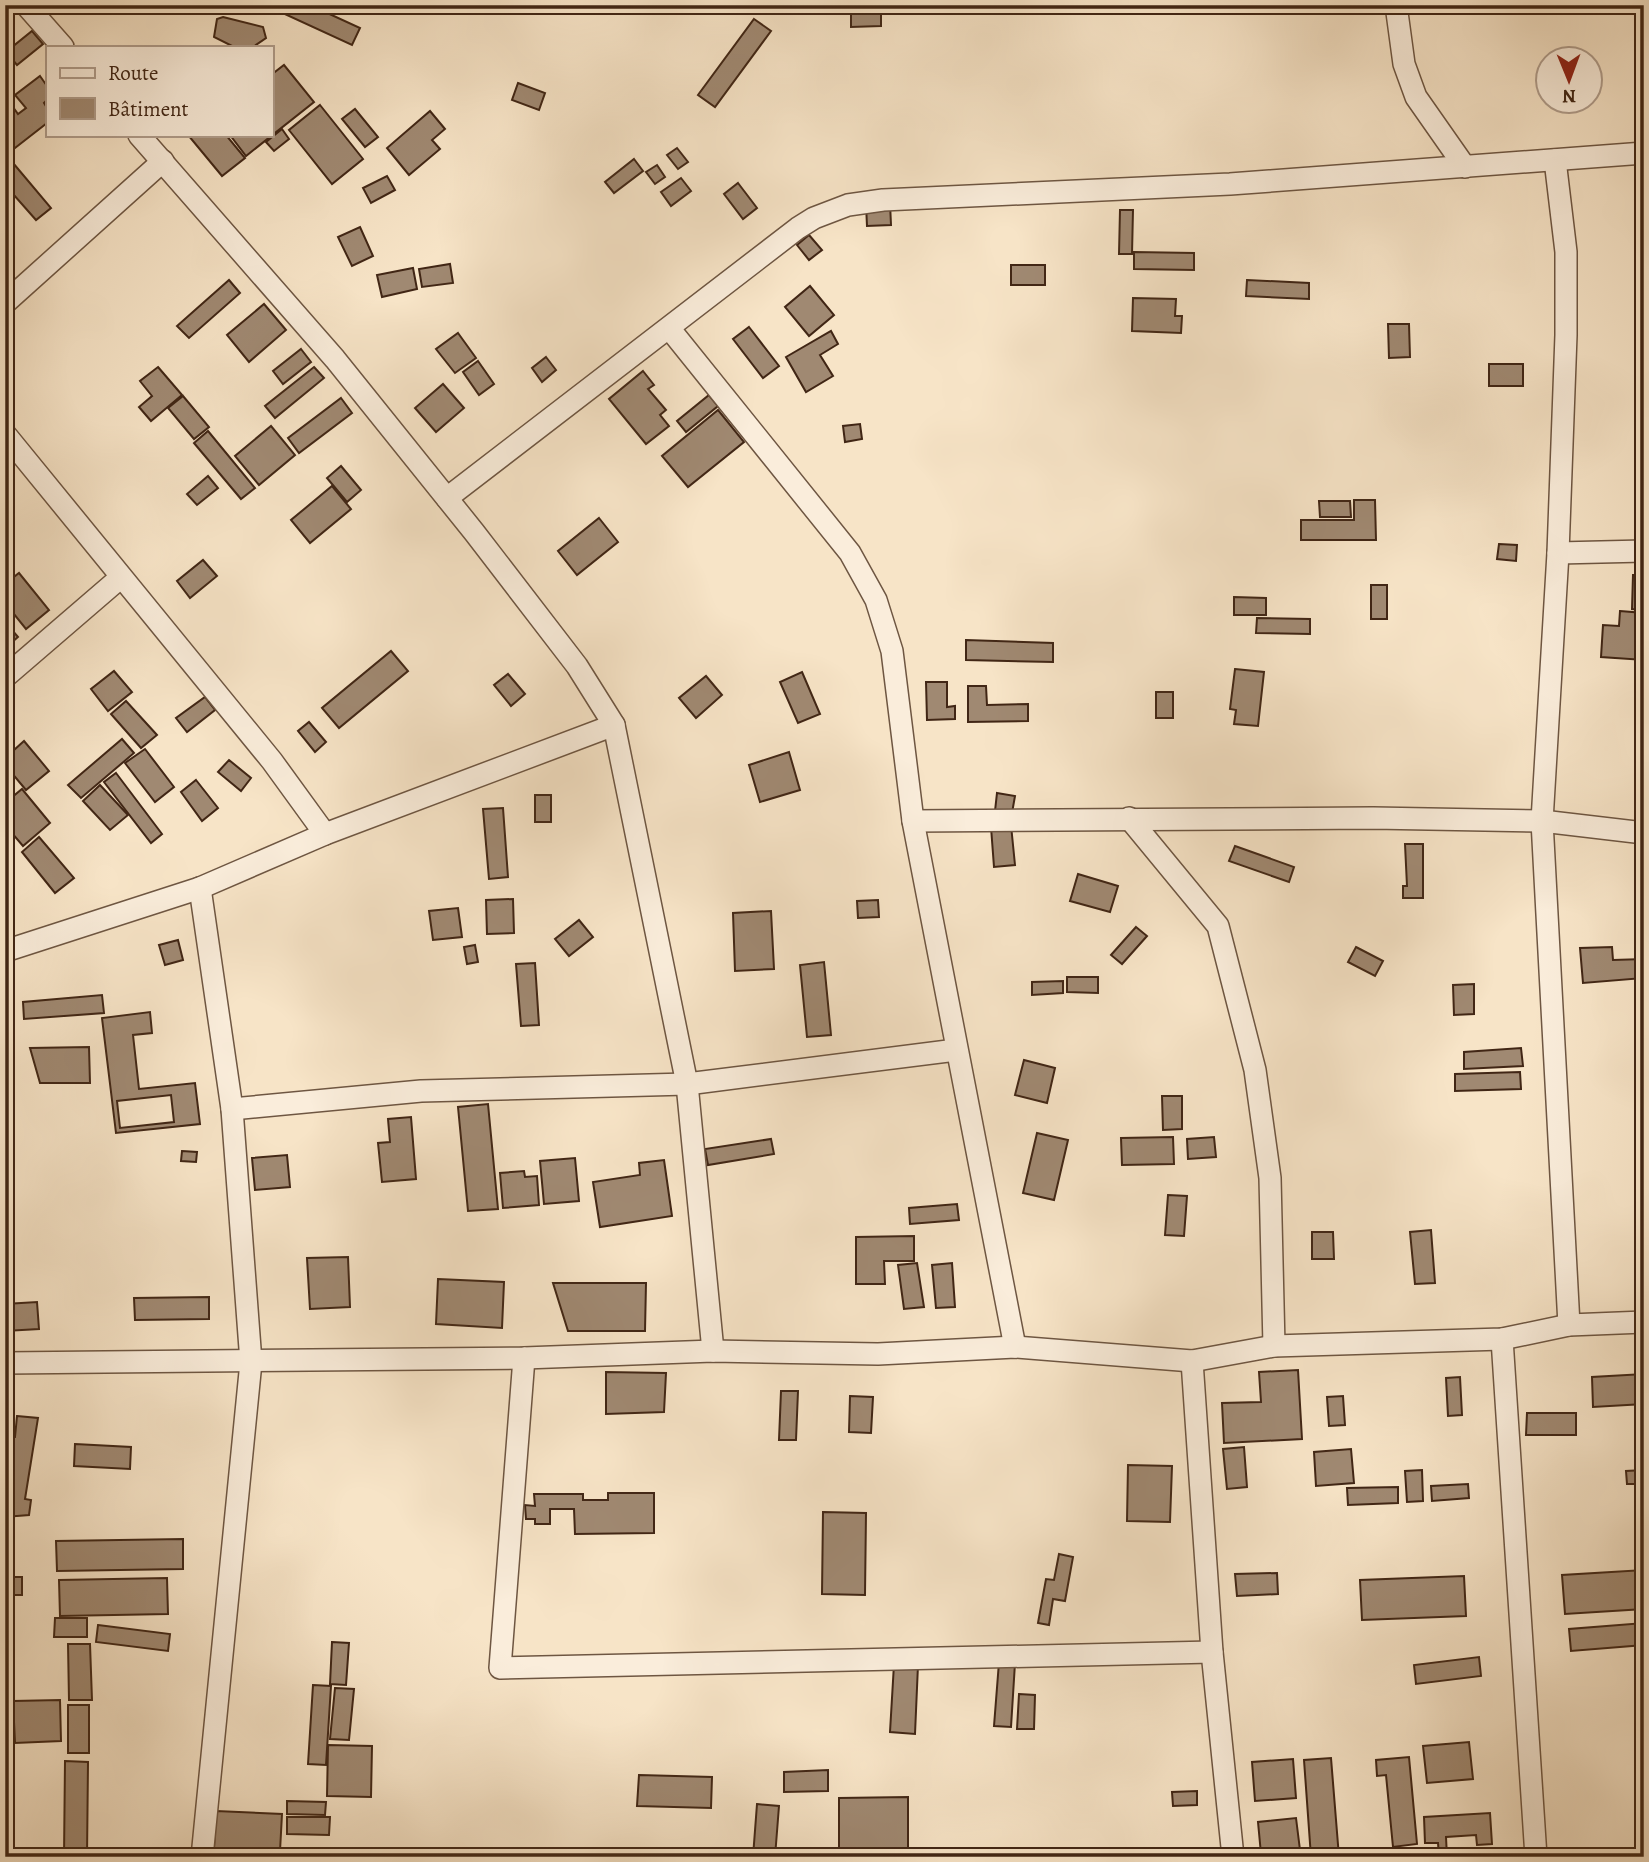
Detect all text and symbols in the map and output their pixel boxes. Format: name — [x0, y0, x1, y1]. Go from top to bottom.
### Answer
legend — [46, 46, 273, 136]
north arrow — [1534, 46, 1604, 116]
text: Route — [108, 59, 158, 87]
text: N — [1562, 83, 1576, 109]
text: Bâtiment — [108, 95, 189, 123]

